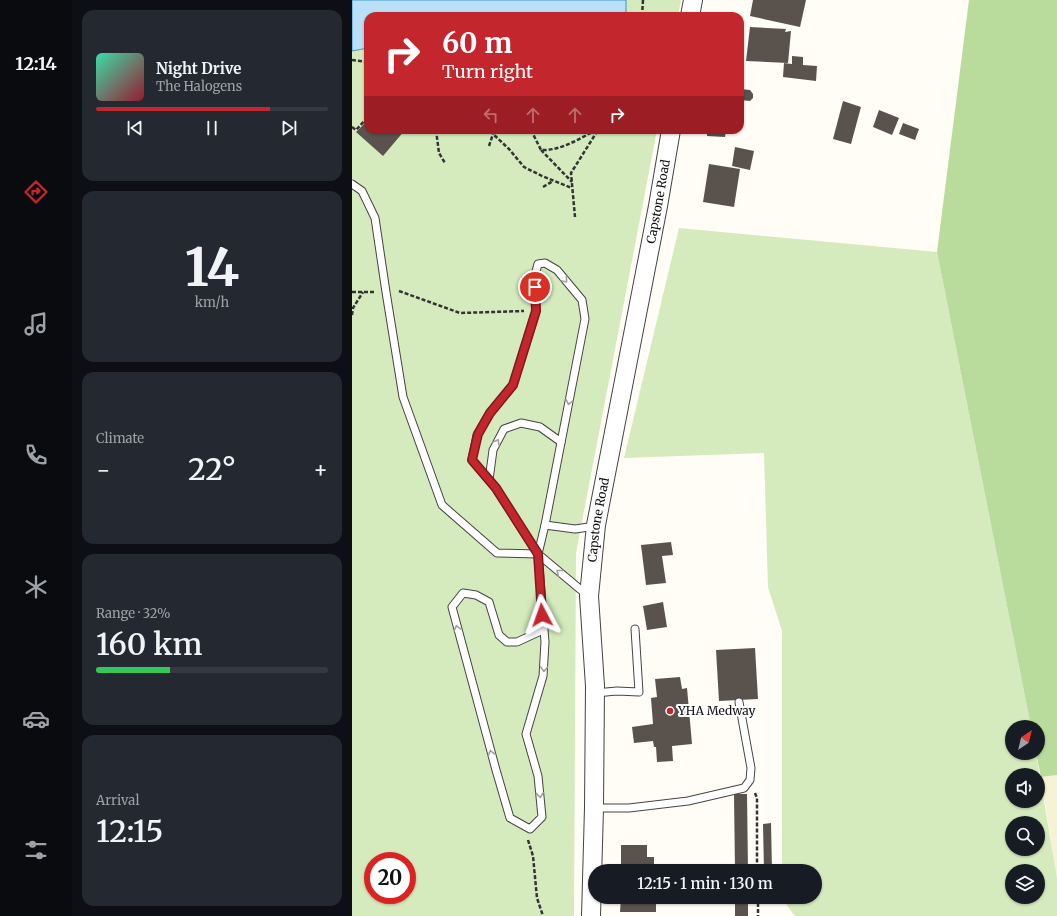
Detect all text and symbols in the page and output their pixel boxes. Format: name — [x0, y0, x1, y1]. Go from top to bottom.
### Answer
text: 60 m — [442, 25, 512, 61]
icon: right — [376, 28, 428, 80]
text: 12:14 — [15, 52, 57, 75]
text: Night Drive — [156, 59, 241, 78]
text: Turn right — [442, 60, 533, 83]
text: The Halogens — [156, 78, 242, 95]
icon: left — [480, 104, 502, 126]
icon: ahead — [522, 104, 544, 126]
icon: ahead — [564, 104, 586, 126]
icon: right — [606, 104, 628, 126]
icon: previous — [124, 117, 146, 139]
icon: pause — [201, 117, 223, 139]
icon: next — [278, 117, 300, 139]
street label: Capstone Road — [643, 158, 673, 245]
icon: directions — [22, 178, 50, 206]
text: 14 — [185, 235, 239, 300]
pin — [518, 270, 552, 304]
one-way arrow — [561, 275, 568, 282]
icon: arrive — [524, 276, 546, 298]
text: km/h — [195, 294, 229, 311]
icon: music — [22, 310, 50, 338]
one-way arrow — [566, 399, 574, 405]
text: Climate — [96, 430, 144, 447]
one-way arrow — [492, 439, 500, 446]
icon: phone — [22, 441, 50, 469]
text: 22° — [188, 450, 236, 488]
text: − — [96, 456, 111, 484]
text: + — [313, 456, 328, 484]
street label: Capstone Road — [584, 476, 612, 563]
one-way arrow — [556, 569, 563, 576]
icon: climate — [22, 573, 50, 601]
position arrow — [521, 594, 563, 636]
text: Range · 32% — [96, 605, 171, 622]
one-way arrow — [454, 624, 462, 631]
text: 160 km — [96, 625, 203, 663]
one-way arrow — [539, 666, 548, 672]
place label: YHA Medway — [677, 703, 756, 718]
icon: car — [22, 705, 50, 733]
marker: YHA Medway — [665, 706, 675, 716]
north arrow — [1005, 720, 1045, 760]
map controls — [1005, 720, 1045, 904]
one-way arrow — [487, 750, 496, 757]
button: sound — [1005, 768, 1045, 808]
text: Arrival — [96, 792, 139, 809]
one-way arrow — [535, 792, 544, 798]
text: 12:15 — [96, 812, 163, 850]
button: search — [1005, 816, 1045, 856]
icon: filters — [22, 836, 50, 864]
speed limit sign: 20 — [364, 852, 416, 904]
button: layers — [1005, 864, 1045, 904]
text: 12:15 · 1 min · 130 m — [637, 874, 773, 893]

